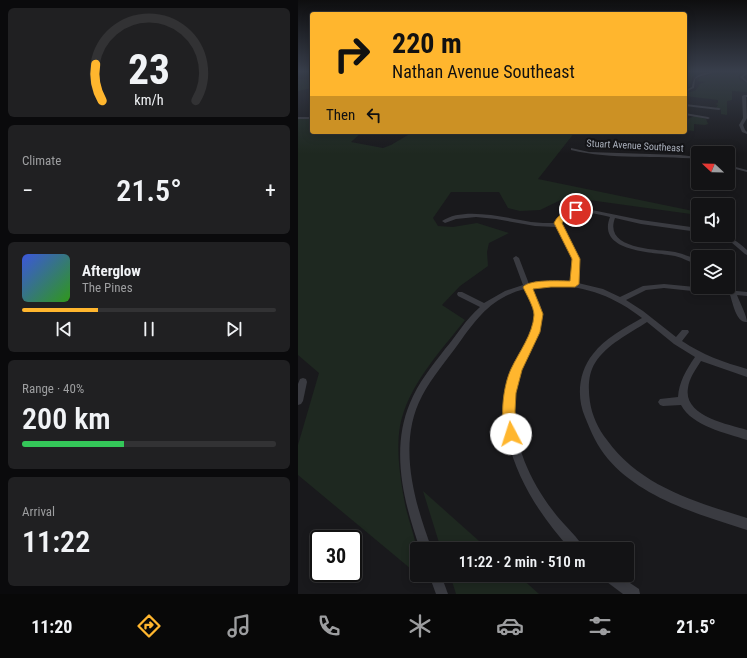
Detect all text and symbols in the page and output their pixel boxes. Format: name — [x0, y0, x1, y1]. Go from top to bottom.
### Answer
text: 220 m — [392, 27, 462, 60]
icon: right — [326, 28, 378, 80]
text: 23 — [128, 44, 170, 93]
text: Nathan Avenue Southeast — [392, 61, 575, 82]
text: km/h — [134, 91, 164, 107]
icon: left — [363, 104, 385, 126]
text: Then — [326, 106, 355, 124]
street label: Stuart Avenue Southeast — [586, 137, 684, 154]
north arrow — [691, 146, 735, 190]
map controls — [691, 146, 735, 294]
text: Climate — [22, 153, 61, 168]
text: 21.5° — [116, 173, 182, 208]
text: − — [22, 178, 33, 203]
text: + — [265, 178, 276, 203]
pin — [559, 193, 593, 227]
button: sound — [691, 198, 735, 242]
icon: arrive — [565, 199, 587, 221]
button: layers — [691, 250, 735, 294]
text: Afterglow — [82, 262, 141, 280]
text: The Pines — [82, 280, 133, 295]
icon: previous — [53, 318, 75, 340]
icon: pause — [138, 318, 160, 340]
icon: next — [223, 318, 245, 340]
text: Range · 40% — [22, 381, 84, 396]
text: 200 km — [22, 401, 111, 436]
position arrow — [490, 413, 532, 455]
text: Arrival — [22, 504, 55, 519]
text: 11:22 — [22, 524, 90, 559]
speed limit sign: 30 — [310, 530, 362, 582]
text: 11:22 · 2 min · 510 m — [459, 553, 585, 571]
icon: directions — [135, 612, 163, 640]
icon: music — [225, 612, 253, 640]
icon: phone — [315, 612, 343, 640]
icon: climate — [406, 612, 434, 640]
icon: car — [496, 612, 524, 640]
icon: filters — [586, 612, 614, 640]
text: 11:20 — [31, 616, 72, 637]
text: 21.5° — [676, 616, 716, 637]

